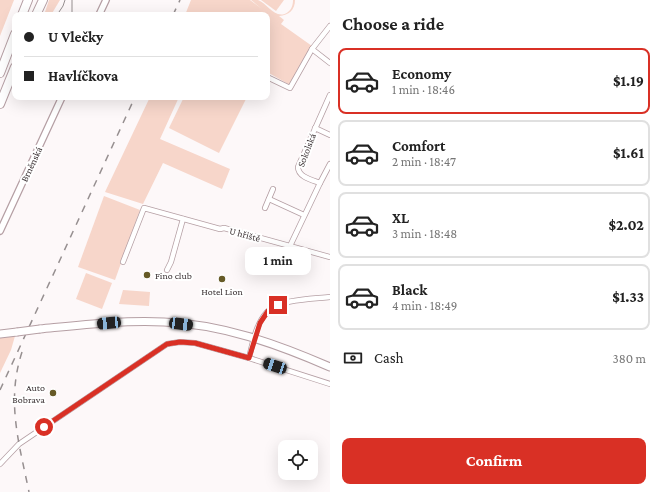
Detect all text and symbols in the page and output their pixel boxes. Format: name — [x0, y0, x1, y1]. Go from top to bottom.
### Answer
text: Choose a ride — [342, 14, 444, 34]
text: U Vlečky — [48, 29, 103, 45]
icon: car — [344, 63, 380, 99]
text: Economy — [392, 66, 451, 82]
text: Havlíčkova — [48, 68, 118, 84]
text: $1.19 — [613, 73, 644, 89]
text: 1 min · 18:46 — [392, 82, 455, 97]
street label: Sokolská — [295, 131, 318, 169]
icon: car — [344, 135, 380, 171]
text: Comfort — [392, 138, 446, 154]
street label: Brněnská — [19, 145, 45, 184]
text: $1.61 — [613, 145, 644, 161]
text: 2 min · 18:47 — [392, 154, 456, 169]
icon: car — [344, 207, 380, 243]
text: XL — [392, 210, 409, 226]
text: $2.02 — [608, 217, 644, 233]
street label: U hřiště — [228, 225, 262, 244]
text: 3 min · 18:48 — [392, 226, 457, 241]
callout: 1 min — [245, 247, 311, 275]
text: 1 min — [263, 253, 293, 268]
marker: Fino club — [142, 270, 152, 280]
place label: Fino club — [155, 270, 192, 281]
marker: Hotel Lion — [217, 274, 227, 284]
icon: car — [344, 279, 380, 315]
text: Black — [392, 282, 427, 298]
place label: Hotel Lion — [201, 286, 243, 297]
text: $1.33 — [612, 289, 644, 305]
route end — [269, 296, 287, 314]
text: 4 min · 18:49 — [392, 298, 457, 313]
car — [97, 316, 121, 330]
car — [168, 317, 194, 331]
icon: cash — [342, 347, 364, 369]
text: Cash — [374, 350, 404, 366]
text: 380 m — [613, 351, 646, 366]
car — [262, 357, 288, 375]
place label: Auto Bobrava — [12, 382, 45, 405]
marker: Auto Bobrava — [48, 388, 58, 398]
route start — [35, 418, 53, 436]
button: Confirm — [342, 438, 646, 484]
map controls — [278, 440, 318, 480]
button: locate — [278, 440, 318, 480]

